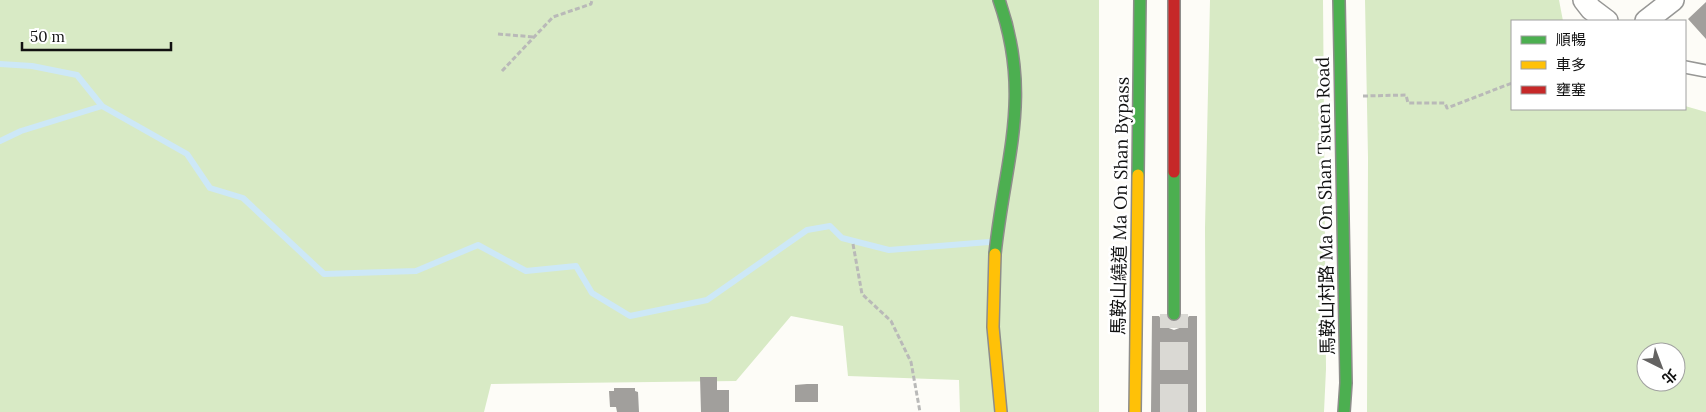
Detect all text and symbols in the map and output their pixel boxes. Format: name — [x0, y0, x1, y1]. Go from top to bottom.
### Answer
scale bar — [22, 20, 171, 52]
legend — [1511, 20, 1686, 110]
text: 50 m — [30, 27, 65, 46]
text: 順暢 — [1556, 30, 1586, 49]
text: 車多 — [1556, 55, 1586, 74]
street label: 馬鞍山村路 Ma On Shan Tsuen Road — [1311, 56, 1339, 355]
street label: 馬鞍山繞道 Ma On Shan Bypass — [1106, 77, 1134, 335]
text: 壅塞 — [1556, 80, 1586, 99]
north arrow — [1636, 342, 1686, 392]
text: 北 — [1658, 365, 1681, 388]

